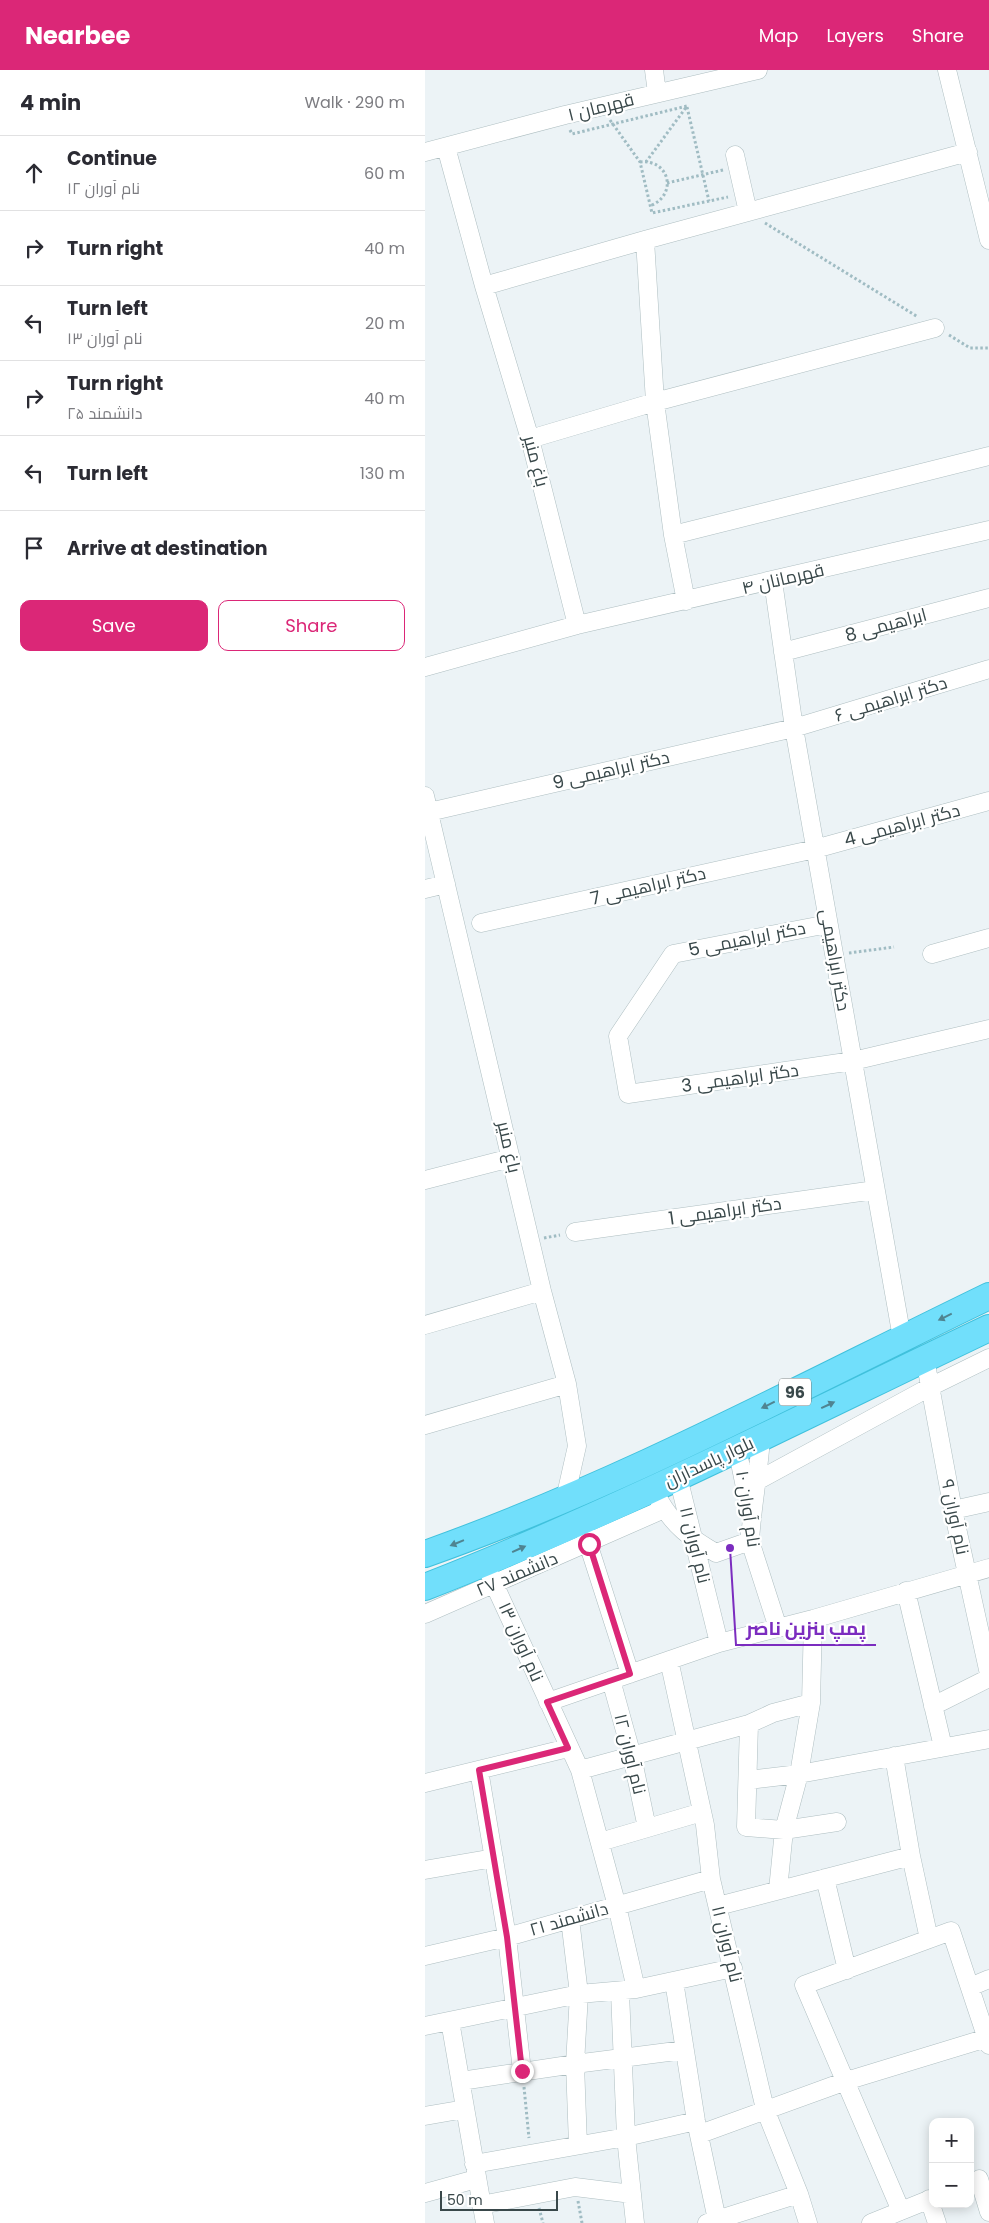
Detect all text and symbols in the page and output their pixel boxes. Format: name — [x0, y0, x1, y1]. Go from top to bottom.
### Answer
text: Nearbee — [25, 19, 130, 52]
text: Map — [759, 23, 799, 48]
text: Layers — [827, 23, 884, 48]
text: Share — [912, 23, 964, 48]
street label: قهرمان ۱ — [565, 86, 637, 127]
text: 4 min — [20, 88, 81, 117]
text: Walk · 290 m — [304, 91, 405, 114]
text: Continue — [67, 145, 157, 172]
icon: ahead — [20, 159, 48, 187]
text: 60 m — [364, 162, 405, 185]
text: نام آوران ۱۲ — [67, 177, 140, 200]
icon: right — [20, 234, 48, 262]
text: Turn right — [67, 235, 163, 262]
text: 40 m — [364, 237, 405, 260]
text: Turn left — [67, 295, 148, 322]
icon: left — [20, 309, 48, 337]
text: 20 m — [365, 312, 405, 335]
text: نام آوران ۱۳ — [67, 327, 143, 350]
text: Turn right — [67, 370, 163, 397]
icon: right — [20, 384, 48, 412]
text: 40 m — [364, 387, 405, 410]
text: دانشمند ۲۵ — [67, 402, 143, 425]
street label: باغ منیر — [517, 431, 555, 489]
icon: left — [20, 459, 48, 487]
text: Turn left — [67, 460, 148, 487]
text: 130 m — [360, 462, 405, 485]
icon: arrive — [20, 534, 48, 562]
text: Arrive at destination — [67, 535, 268, 562]
street label: قهرمانان ۴ — [739, 557, 827, 600]
button: Save — [20, 600, 208, 651]
button: Share — [218, 600, 405, 651]
street label: ابراهیمی 8 — [842, 602, 930, 647]
street label: دکتر ابراهیمی ۶ — [832, 670, 950, 727]
street label: دکتر ابراهیمی 9 — [550, 744, 672, 795]
street label: دکتر ابراهیمی 4 — [841, 797, 963, 852]
street label: دکتر ابراهیمی 7 — [588, 860, 708, 911]
street label: دکتر ابراهیمی — [814, 907, 857, 1013]
street label: دکتر ابراهیمی 5 — [686, 915, 808, 962]
street label: دکتر ابراهیمی 3 — [680, 1057, 800, 1098]
street label: باغ منیر — [491, 1118, 528, 1175]
street label: دکتر ابراهیمی 1 — [667, 1190, 783, 1231]
one-way arrow — [938, 1314, 952, 1322]
road number: 96 — [779, 1378, 811, 1405]
one-way arrow — [761, 1401, 775, 1409]
one-way arrow — [821, 1401, 835, 1409]
street label: بلوار پاسداران — [660, 1430, 758, 1493]
street label: نام آوران ۱۰ — [730, 1469, 767, 1549]
street label: نام آوران ۹ — [935, 1477, 976, 1557]
street label: نام آوران ۱۱ — [674, 1504, 717, 1586]
route start — [578, 1533, 601, 1556]
one-way arrow — [449, 1540, 464, 1547]
one-way arrow — [512, 1544, 526, 1552]
street label: دانشمند ۲۷ — [472, 1545, 561, 1602]
street label: نام آوران ۱۳ — [493, 1598, 550, 1686]
callout: پمپ بنزین ناصر — [736, 1611, 876, 1645]
text: پمپ بنزین ناصر — [745, 1615, 866, 1642]
street label: نام آوران ۱۲ — [608, 1711, 653, 1797]
street label: دانشمند ۲۱ — [527, 1895, 611, 1942]
street label: نام آوران ۱۱ — [706, 1903, 749, 1985]
route end — [511, 2060, 534, 2083]
map controls — [929, 2118, 974, 2208]
button: + — [929, 2118, 974, 2163]
button: − — [929, 2163, 974, 2208]
scale bar — [440, 2188, 557, 2211]
text: 50 m — [447, 2190, 483, 2210]

